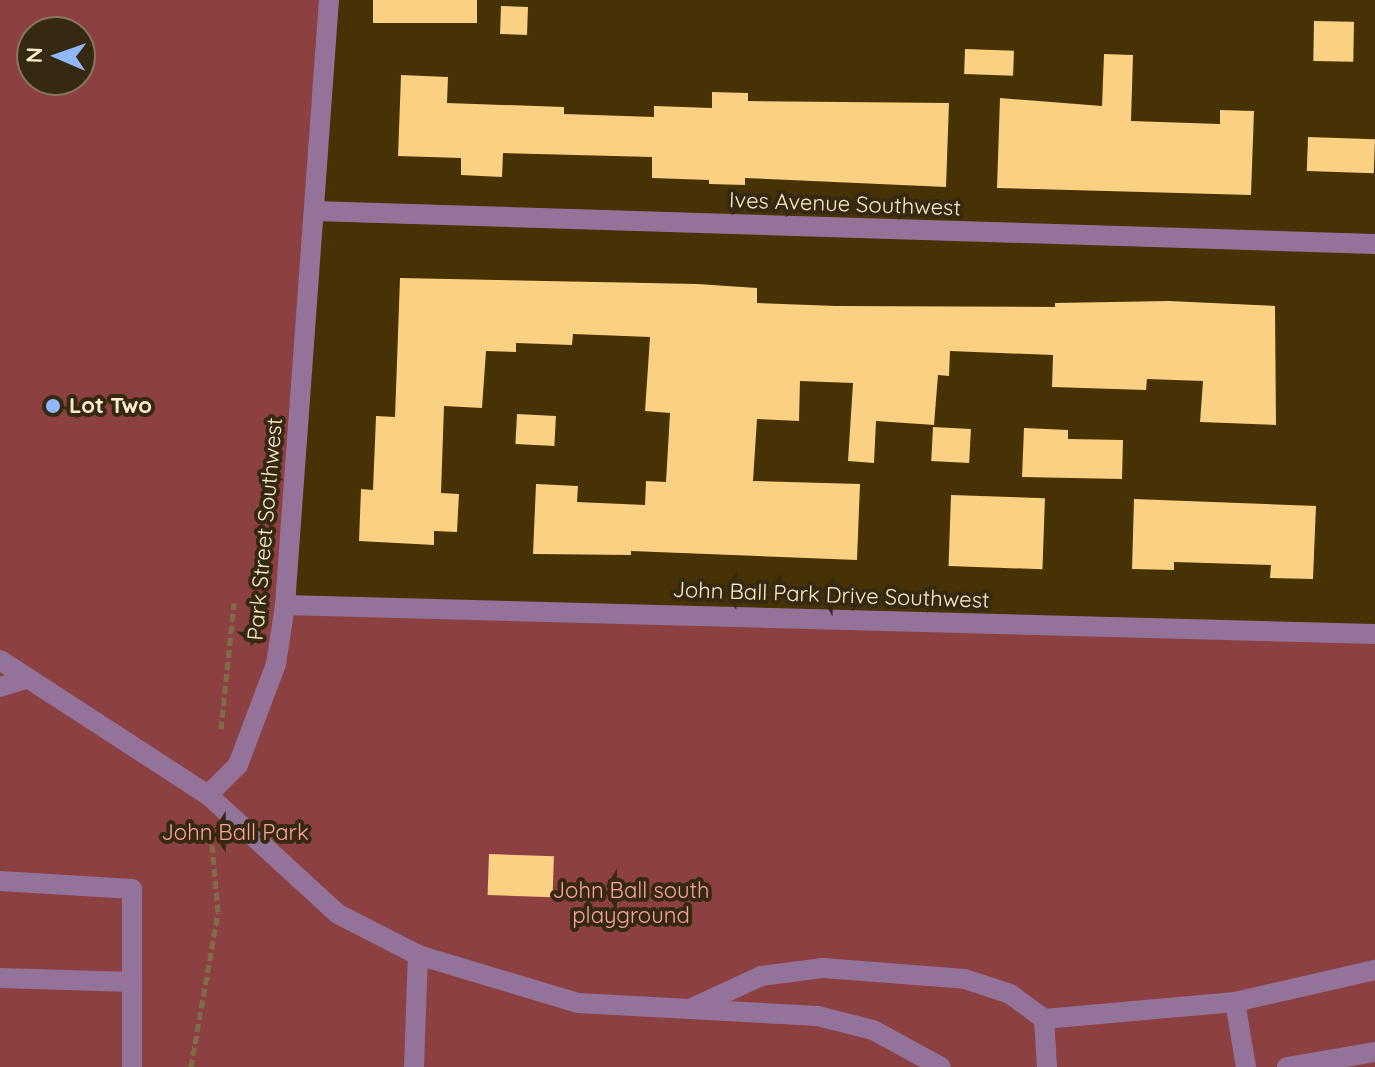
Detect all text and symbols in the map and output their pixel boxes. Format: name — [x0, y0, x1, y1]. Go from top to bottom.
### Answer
north arrow — [16, 16, 96, 96]
text: N — [20, 47, 48, 64]
street label: Ives Avenue Southwest — [729, 187, 961, 221]
place label: Lot Two — [69, 393, 152, 419]
marker: Lot Two — [44, 397, 62, 415]
street label: Park Street Southwest — [242, 416, 288, 642]
street label: John Ball Park Drive Southwest — [672, 576, 990, 614]
park label: John Ball Park — [161, 820, 309, 846]
park label: John Ball south playground — [553, 877, 709, 928]

